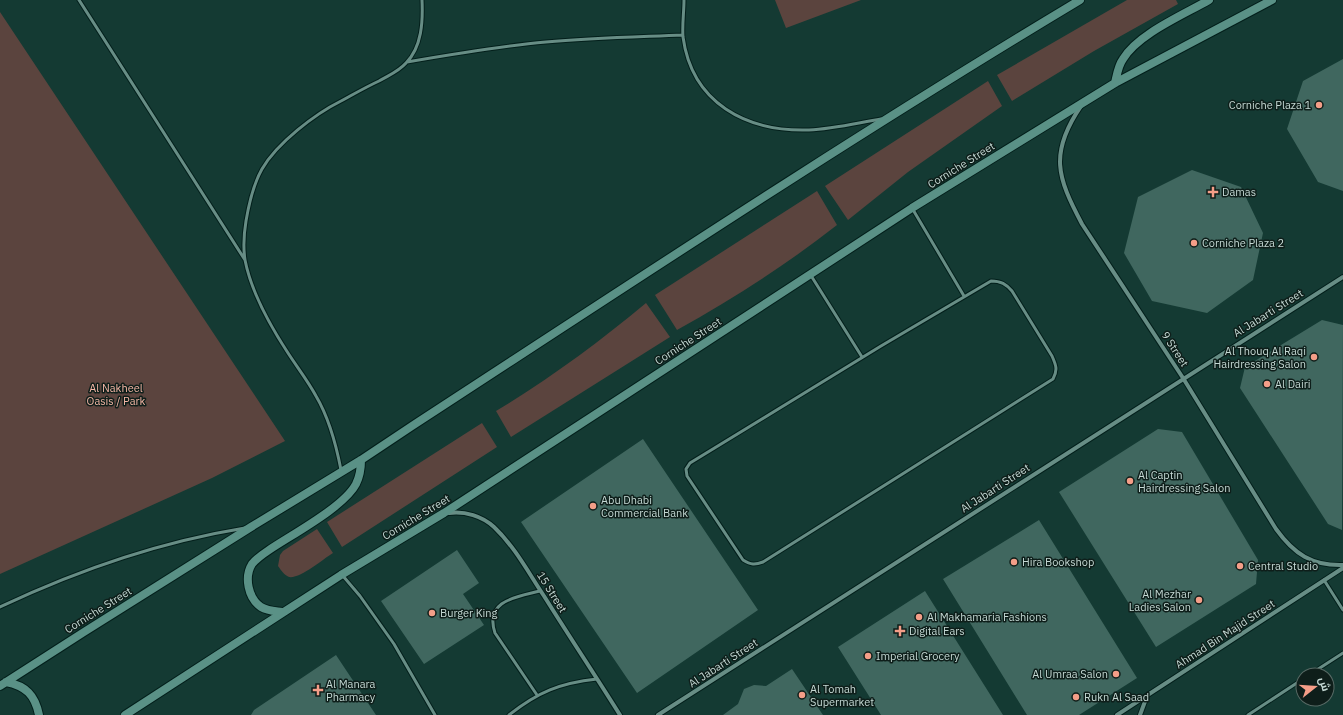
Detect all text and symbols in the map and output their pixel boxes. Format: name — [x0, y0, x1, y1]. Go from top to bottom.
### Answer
place label: Corniche Plaza 1 — [1229, 98, 1311, 112]
marker: Corniche Plaza 1 — [1314, 100, 1324, 110]
street label: Corniche Street — [925, 139, 997, 191]
place label: Damas — [1222, 185, 1256, 199]
marker: Damas — [1207, 186, 1219, 198]
place label: Corniche Plaza 2 — [1202, 236, 1284, 250]
marker: Corniche Plaza 2 — [1189, 238, 1199, 248]
street label: Al Jabarti Street — [1230, 286, 1306, 340]
street label: Corniche Street — [652, 314, 724, 368]
street label: 9 Street — [1158, 329, 1192, 369]
place label: Al Thouq Al Raqi Hairdressing Salon — [1214, 344, 1306, 371]
marker: Al Thouq Al Raqi Hairdressing Salon — [1309, 352, 1319, 362]
place label: Al Dairi — [1275, 377, 1310, 391]
marker: Al Dairi — [1262, 379, 1272, 389]
park label: Al Nakheel Oasis / Park — [87, 381, 146, 408]
street label: Al Jabarti Street — [958, 460, 1032, 516]
place label: Al Captin Hairdressing Salon — [1138, 468, 1231, 495]
marker: Al Captin Hairdressing Salon — [1125, 476, 1135, 486]
street label: Corniche Street — [380, 491, 453, 543]
place label: Abu Dhabi Commercial Bank — [601, 493, 688, 520]
marker: Abu Dhabi Commercial Bank — [588, 501, 598, 511]
place label: Hira Bookshop — [1022, 555, 1094, 569]
marker: Hira Bookshop — [1009, 557, 1019, 567]
place label: Central Studio — [1248, 559, 1318, 573]
marker: Central Studio — [1235, 561, 1245, 571]
street label: 15 Street — [534, 569, 570, 615]
street label: Corniche Street — [62, 584, 134, 636]
place label: Al Mezhar Ladies Salon — [1129, 587, 1191, 614]
marker: Al Mezhar Ladies Salon — [1194, 595, 1204, 605]
street label: Ahmad Bin Majid Street — [1173, 596, 1278, 671]
place label: Burger King — [440, 606, 498, 620]
marker: Burger King — [427, 608, 437, 618]
place label: Al Makhamaria Fashions — [927, 610, 1047, 624]
marker: Al Makhamaria Fashions — [914, 612, 924, 622]
place label: Digital Ears — [909, 624, 965, 638]
marker: Digital Ears — [894, 625, 906, 637]
street label: Al Jabarti Street — [686, 635, 760, 691]
place label: Imperial Grocery — [876, 649, 960, 663]
marker: Imperial Grocery — [863, 651, 873, 661]
place label: Al Umraa Salon — [1032, 667, 1108, 681]
north arrow — [1295, 667, 1335, 707]
marker: Al Umraa Salon — [1111, 669, 1121, 679]
text: ش — [1316, 675, 1333, 693]
place label: Al Manara Pharmacy — [326, 677, 376, 704]
place label: Al Tomah Supermarket — [810, 682, 874, 709]
marker: Al Manara Pharmacy — [313, 685, 323, 695]
marker: Al Tomah Supermarket — [797, 690, 807, 700]
place label: Rukn Al Saad — [1084, 690, 1149, 704]
marker: Rukn Al Saad — [1071, 692, 1081, 702]

